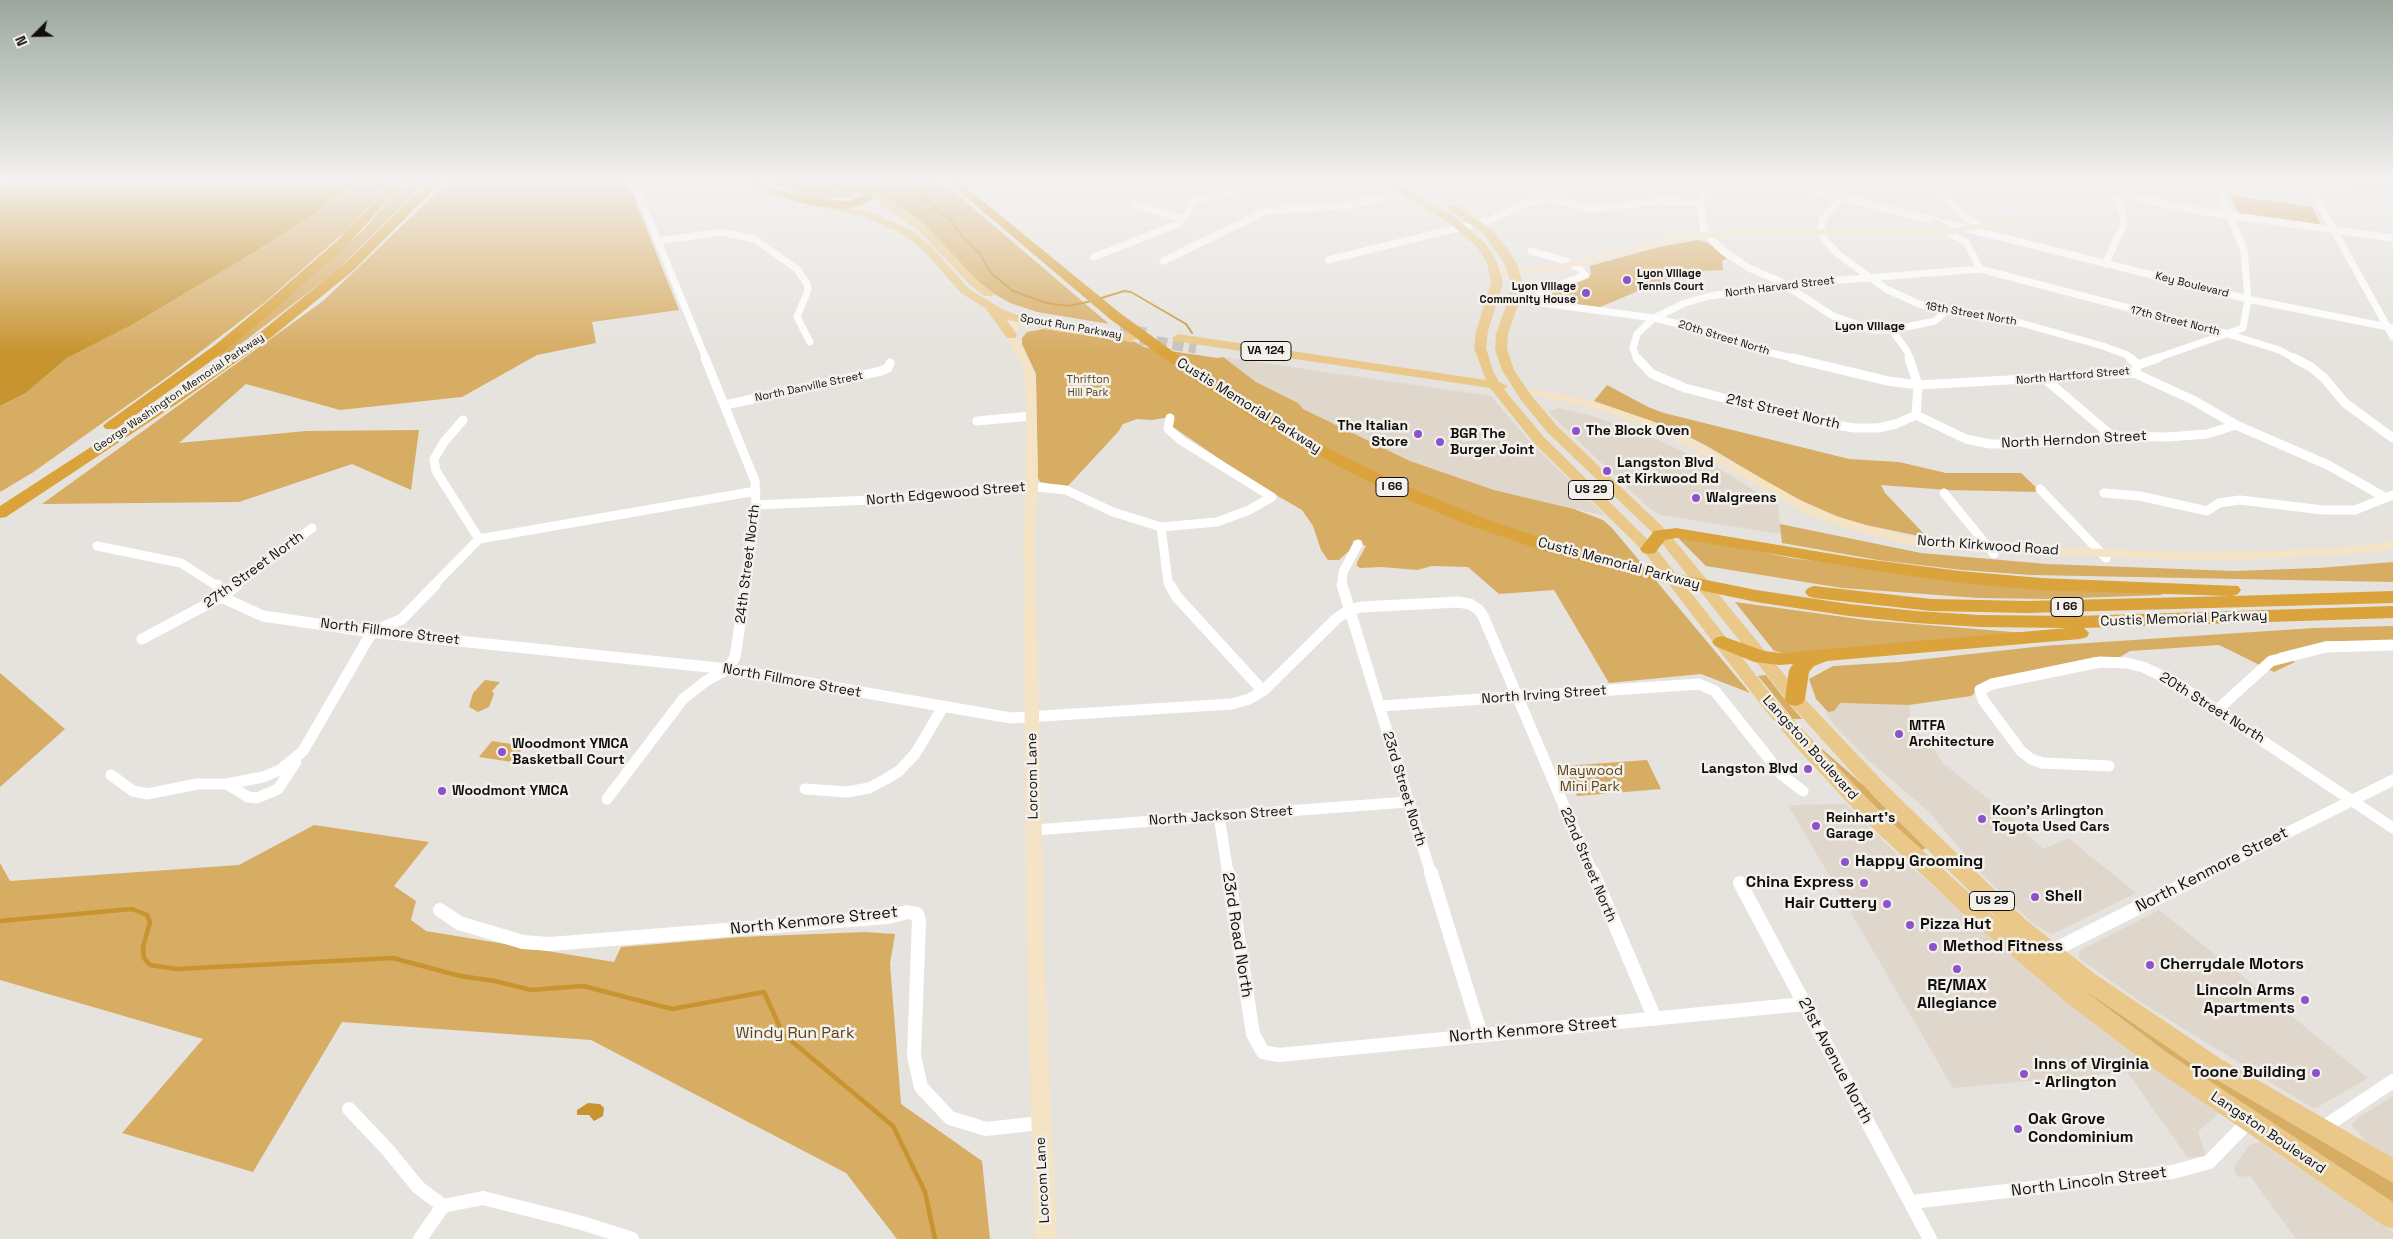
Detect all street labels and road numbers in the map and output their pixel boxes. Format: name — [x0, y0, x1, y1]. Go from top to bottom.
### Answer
street label: Key Boulevard — [2154, 269, 2230, 301]
street label: North Harvard Street — [1725, 274, 1835, 300]
street label: 18th Street North — [1924, 299, 2018, 329]
street label: 17th Street North — [2129, 303, 2221, 339]
street label: Spout Run Parkway — [1019, 312, 1123, 342]
street label: 20th Street North — [1677, 318, 1771, 358]
street label: George Washington Memorial Parkway — [91, 331, 267, 455]
road number: VA 124 — [1241, 342, 1291, 361]
street label: Custis Memorial Parkway — [1174, 355, 1324, 457]
street label: North Hartford Street — [2016, 364, 2130, 388]
street label: North Danville Street — [754, 369, 864, 405]
street label: 21st Street North — [1725, 391, 1841, 433]
street label: North Herndon Street — [2001, 428, 2147, 452]
road number: I 66 — [1376, 478, 1408, 497]
street label: North Edgewood Street — [866, 479, 1026, 509]
road number: US 29 — [1568, 480, 1614, 500]
street label: 24th Street North — [732, 503, 764, 625]
street label: 27th Street North — [201, 528, 307, 612]
street label: North Kirkwood Road — [1917, 533, 2059, 559]
street label: Custis Memorial Parkway — [1536, 534, 1702, 594]
road number: I 66 — [2051, 598, 2083, 616]
street label: Custis Memorial Parkway — [2100, 608, 2268, 630]
street label: North Fillmore Street — [319, 615, 461, 649]
street label: North Fillmore Street — [722, 661, 862, 701]
street label: 20th Street North — [2156, 669, 2268, 747]
street label: North Irving Street — [1481, 682, 1607, 708]
street label: Langston Boulevard — [1759, 692, 1861, 804]
street label: 23rd Street North — [1379, 730, 1429, 848]
street label: Lorcom Lane — [1024, 733, 1042, 819]
street label: North Jackson Street — [1148, 803, 1294, 829]
street label: 22nd Street North — [1556, 805, 1620, 925]
street label: North Kenmore Street — [2133, 823, 2291, 917]
street label: 23rd Road North — [1218, 871, 1256, 999]
road number: US 29 — [1970, 891, 2014, 910]
street label: North Kenmore Street — [729, 903, 899, 939]
street label: 21st Avenue North — [1794, 995, 1876, 1127]
street label: North Kenmore Street — [1448, 1013, 1618, 1047]
street label: Langston Boulevard — [2207, 1088, 2329, 1178]
street label: Lorcom Lane — [1032, 1136, 1054, 1224]
street label: North Lincoln Street — [2010, 1163, 2168, 1201]

